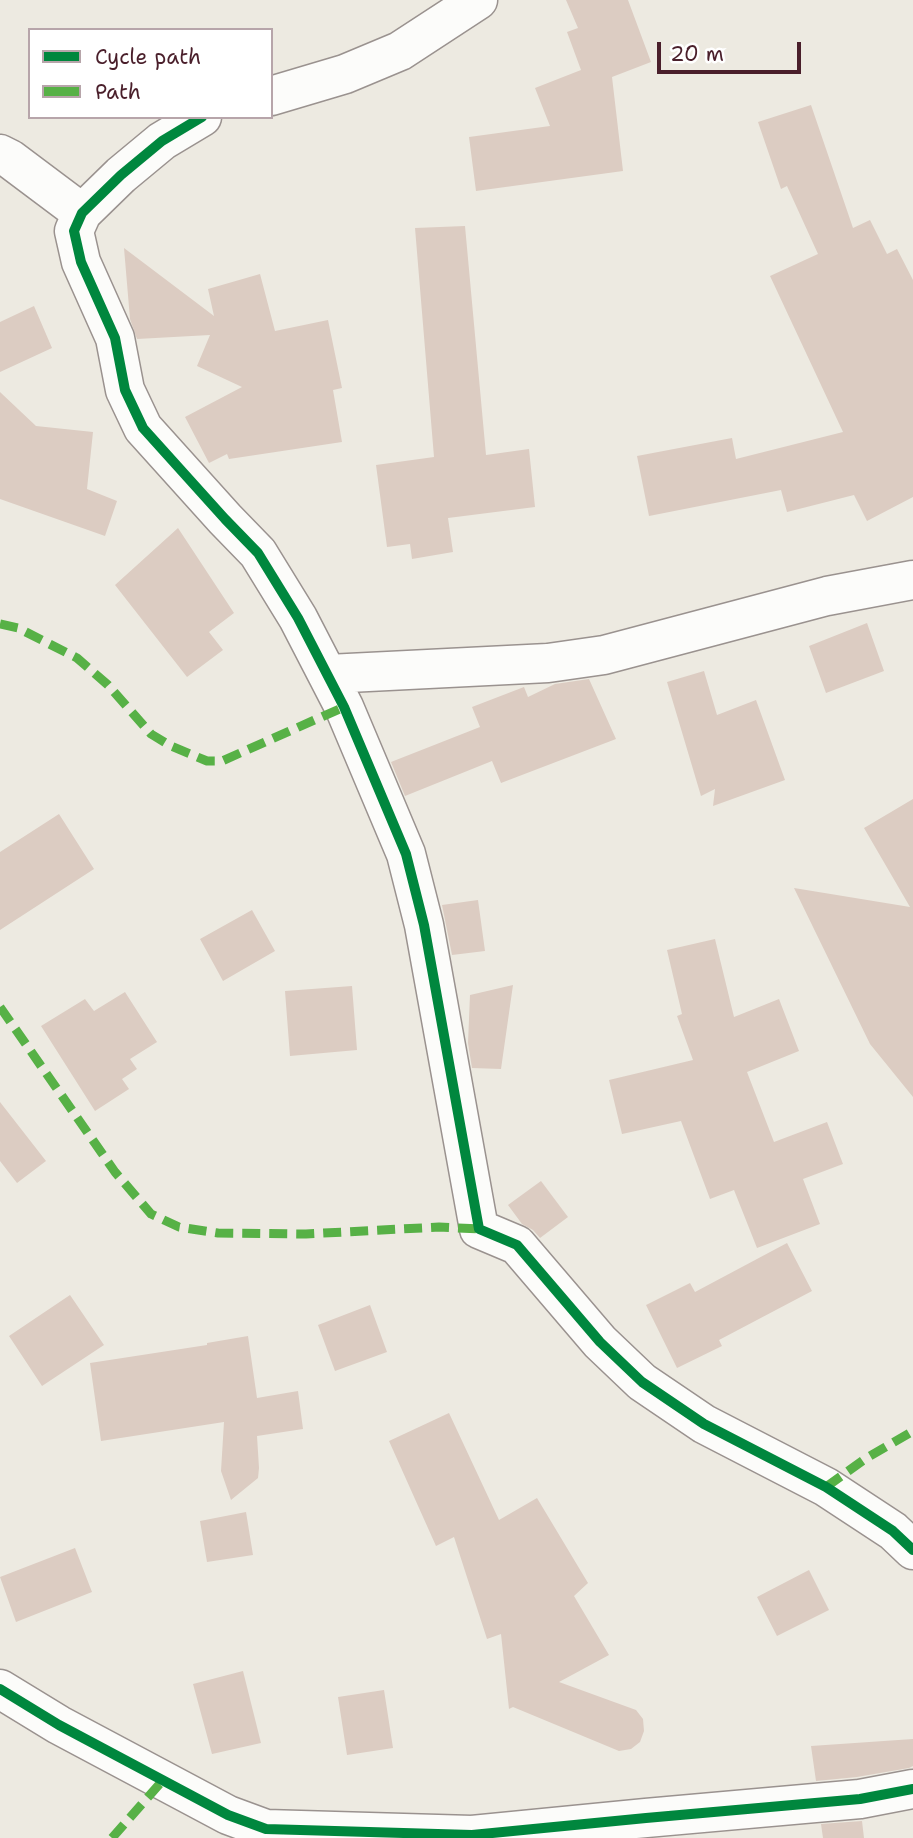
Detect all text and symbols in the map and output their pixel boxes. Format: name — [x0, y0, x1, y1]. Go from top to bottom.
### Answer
legend — [28, 28, 273, 119]
scale bar — [661, 28, 804, 72]
text: 20 m — [670, 40, 724, 68]
text: Cycle path — [95, 43, 201, 71]
text: Path — [95, 78, 141, 106]

